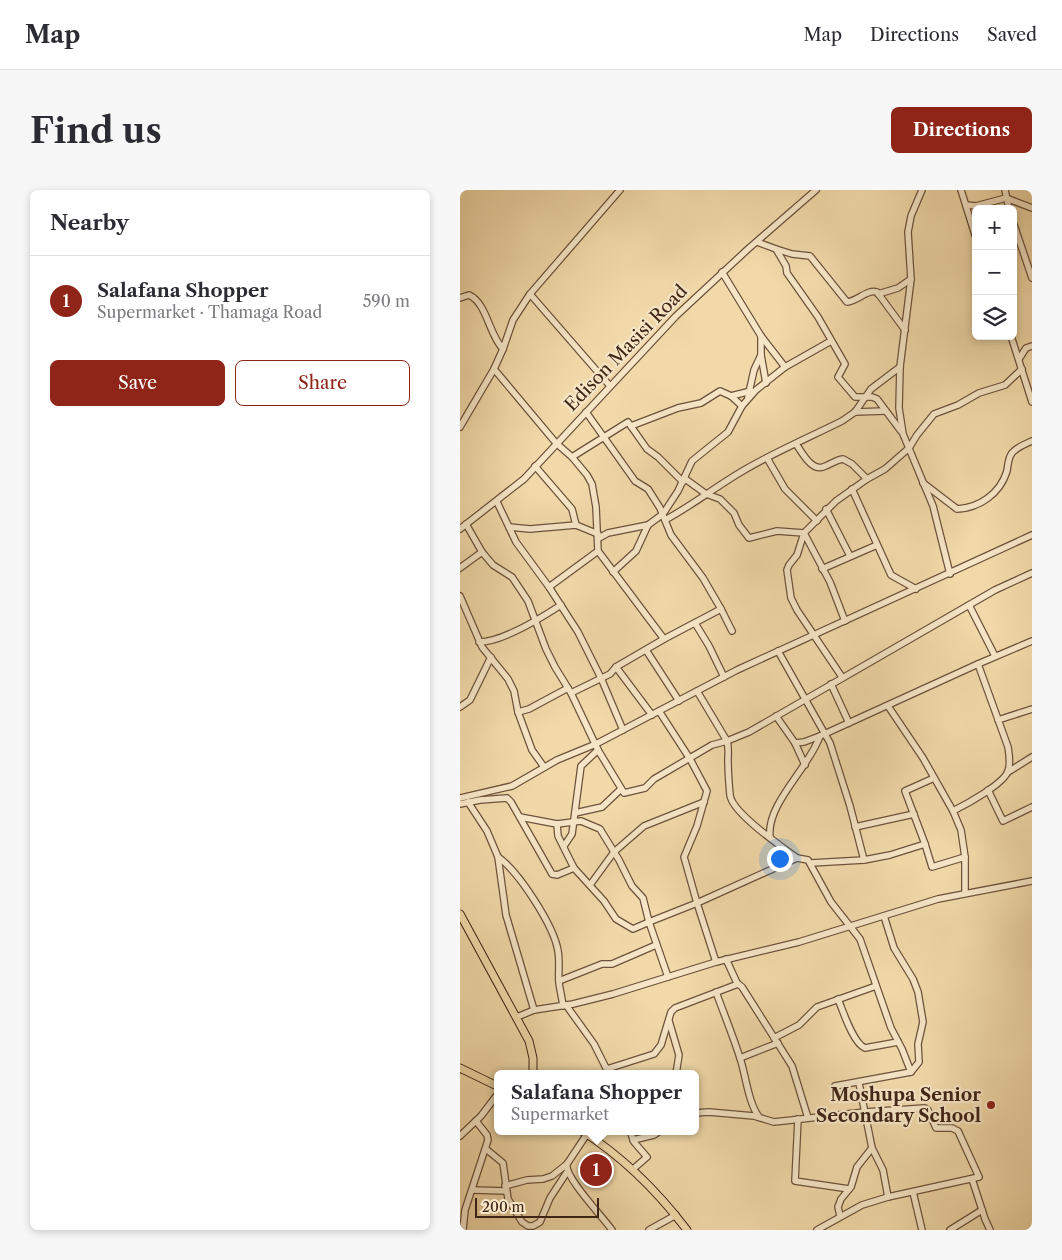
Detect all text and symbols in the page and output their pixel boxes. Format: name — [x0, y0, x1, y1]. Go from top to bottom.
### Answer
text: Map — [25, 20, 80, 49]
text: Map — [803, 24, 842, 46]
text: Directions — [870, 24, 959, 46]
text: Saved — [987, 24, 1037, 46]
button: Directions — [891, 107, 1032, 153]
text: Find us — [30, 109, 162, 152]
map controls — [972, 205, 1017, 340]
button: + — [972, 205, 1017, 250]
text: Nearby — [50, 210, 129, 235]
button: − — [972, 250, 1017, 295]
text: Salafana Shopper — [97, 279, 269, 302]
street label: Edison Masisi Road — [560, 280, 692, 416]
text: 1 — [62, 291, 70, 311]
text: 590 m — [363, 291, 410, 311]
button: layers — [972, 295, 1017, 340]
text: Supermarket · Thamaga Road — [97, 302, 322, 322]
button: Save — [50, 360, 225, 406]
button: Share — [235, 360, 410, 406]
your location — [767, 846, 793, 872]
popup — [494, 1070, 699, 1135]
text: Salafana Shopper — [511, 1081, 682, 1104]
place label: Moshupa Senior Secondary School — [816, 1084, 981, 1127]
marker: Moshupa Senior Secondary School — [985, 1099, 997, 1111]
text: Supermarket — [511, 1104, 609, 1124]
pin: 1 — [580, 1151, 612, 1189]
scale bar — [475, 1195, 599, 1218]
text: 200 m — [482, 1198, 525, 1216]

